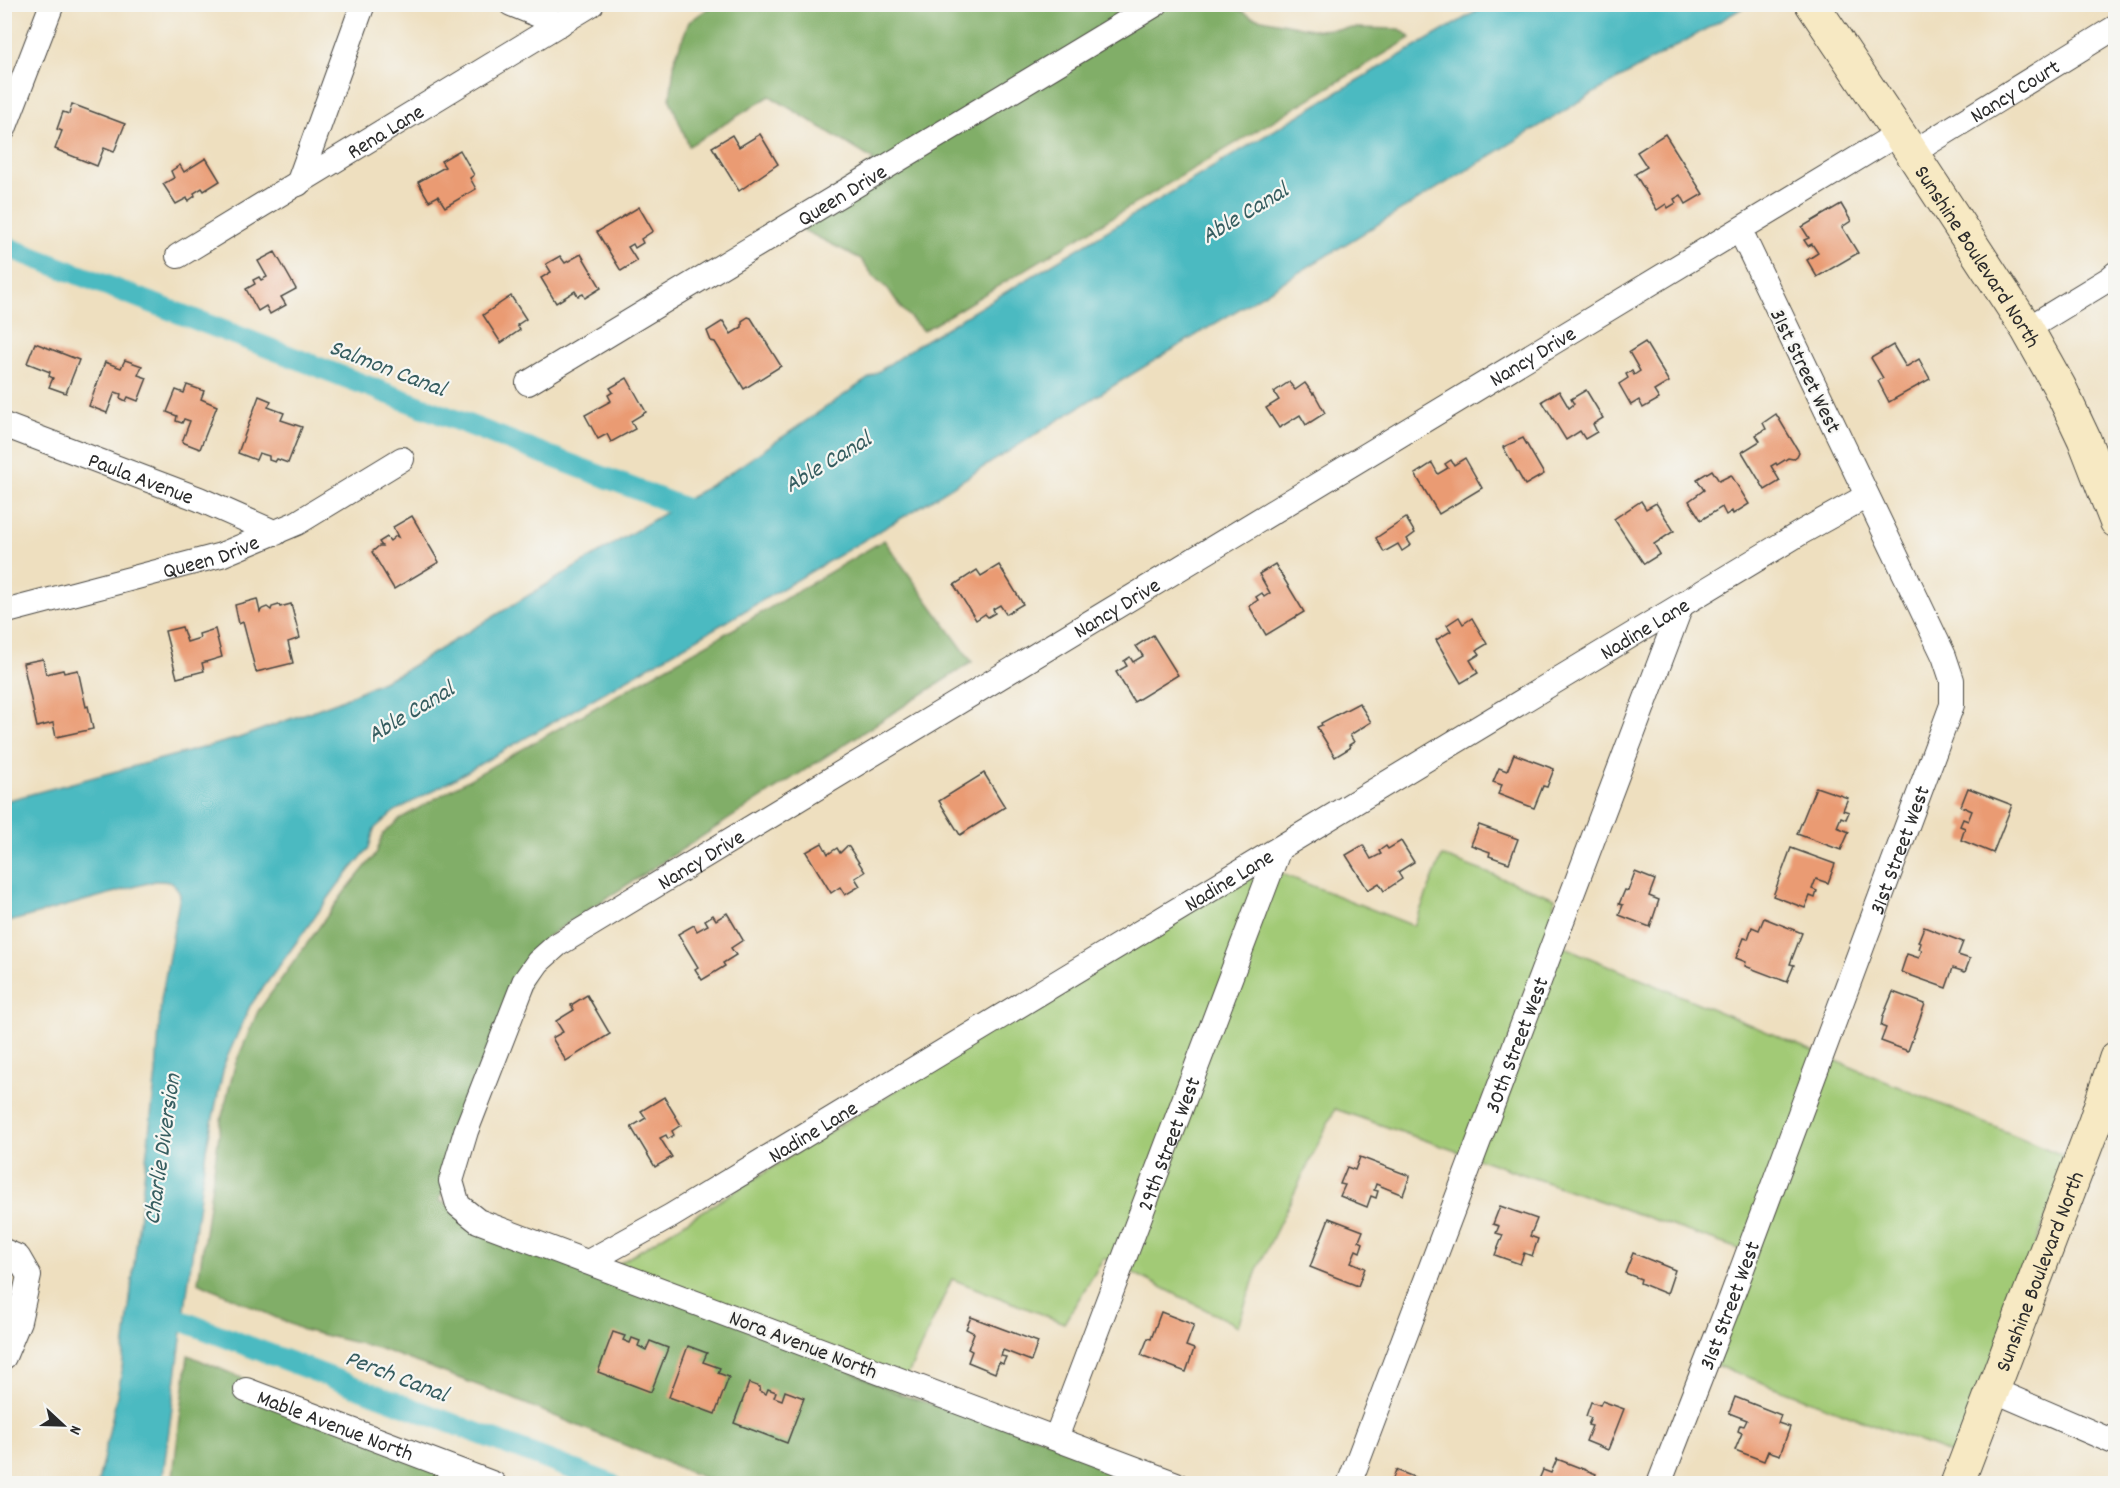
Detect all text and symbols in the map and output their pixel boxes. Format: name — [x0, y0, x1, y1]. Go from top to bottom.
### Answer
street label: Nancy Court — [1965, 53, 2067, 133]
street label: Rena Lane — [342, 98, 431, 169]
street label: Queen Drive — [793, 158, 894, 236]
street label: Sunshine Boulevard North — [1905, 160, 2047, 354]
water label: Able Canal — [1195, 174, 1298, 254]
street label: 31st Street West — [1760, 304, 1847, 439]
street label: Nancy Drive — [1484, 320, 1583, 396]
water label: Salmon Canal — [324, 332, 452, 408]
water label: Able Canal — [778, 423, 881, 503]
street label: Paula Avenue — [83, 446, 197, 515]
street label: Queen Drive — [160, 529, 265, 589]
street label: Nancy Drive — [1069, 571, 1167, 648]
street label: Nadine Lane — [1595, 591, 1696, 670]
water label: Able Canal — [361, 673, 464, 753]
street label: 31st Street West — [1863, 782, 1940, 920]
street label: Nancy Drive — [653, 823, 751, 900]
street label: Nadine Lane — [1179, 843, 1281, 921]
street label: 30th Street West — [1479, 973, 1558, 1118]
water label: Charlie Diversion — [137, 1071, 191, 1227]
street label: 29th Street West — [1131, 1073, 1210, 1216]
street label: Nadine Lane — [763, 1095, 865, 1173]
street label: Sunshine Boulevard North — [1989, 1167, 2094, 1377]
street label: 31st Street West — [1693, 1237, 1770, 1375]
street label: Nora Avenue North — [724, 1304, 881, 1389]
water label: Perch Canal — [340, 1343, 454, 1414]
street label: Mable Avenue North — [252, 1384, 417, 1471]
north arrow — [33, 1395, 93, 1455]
text: N — [62, 1422, 87, 1438]

